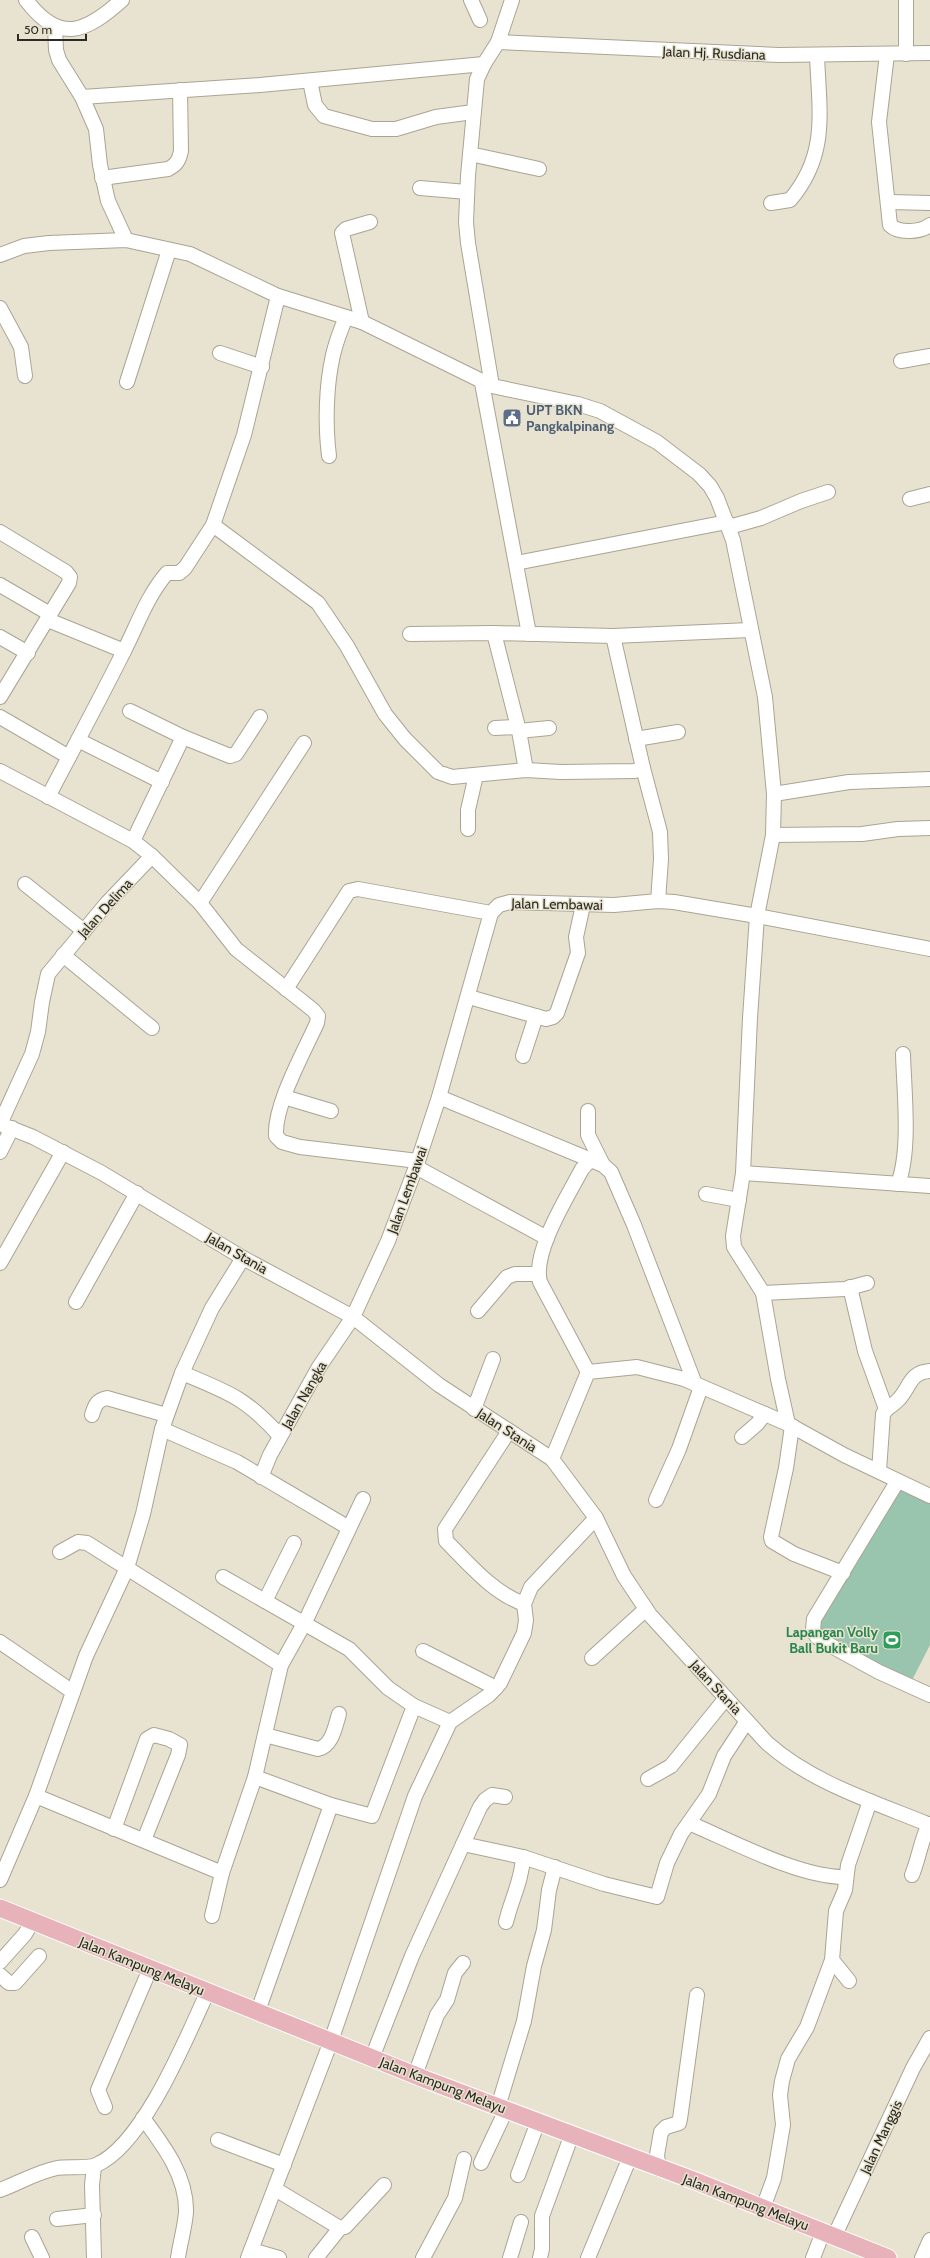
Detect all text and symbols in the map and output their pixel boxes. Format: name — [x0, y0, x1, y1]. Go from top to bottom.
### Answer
scale bar — [18, 16, 86, 42]
text: 50 m — [24, 22, 52, 37]
street label: Jalan Hj. Rusdiana — [661, 42, 766, 64]
place label: UPT BKN Pangkalpinang — [526, 401, 614, 435]
public building icon: UPT BKN Pangkalpinang — [501, 407, 523, 429]
street label: Jalan Delima — [73, 874, 137, 942]
street label: Jalan Lembawai — [510, 894, 603, 914]
street label: Jalan Lembawai — [383, 1144, 431, 1237]
street label: Jalan Stania — [202, 1228, 271, 1278]
street label: Jalan Nangka — [277, 1358, 331, 1433]
street label: Jalan Stania — [473, 1403, 541, 1456]
place label: Lapangan Volly Ball Bukit Baru — [786, 1623, 878, 1657]
sports icon: Lapangan Volly Ball Bukit Baru — [881, 1629, 903, 1651]
street label: Jalan Stania — [686, 1655, 746, 1718]
street label: Jalan Kampung Melayu — [76, 1932, 207, 1999]
street label: Jalan Kampung Melayu — [376, 2052, 509, 2117]
street label: Jalan Manggis — [856, 2097, 906, 2178]
street label: Jalan Kampung Melayu — [679, 2169, 812, 2234]

